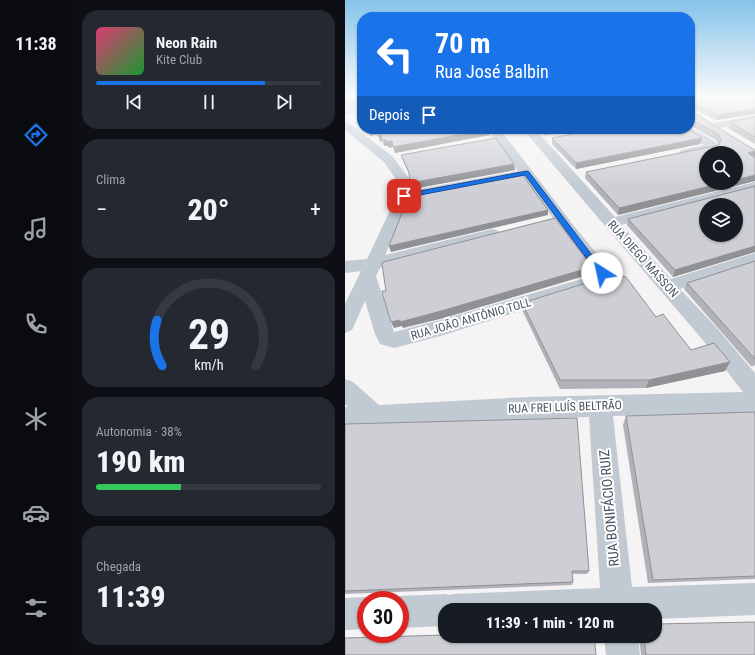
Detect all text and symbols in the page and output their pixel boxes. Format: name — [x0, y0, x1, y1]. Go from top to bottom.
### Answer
text: 70 m — [435, 27, 491, 60]
icon: left — [369, 28, 421, 80]
text: 11:38 — [15, 33, 57, 54]
text: Neon Rain — [156, 34, 217, 52]
text: Kite Club — [156, 52, 202, 67]
text: Rua José Balbin — [435, 61, 549, 82]
icon: previous — [123, 91, 145, 113]
icon: pause — [198, 91, 220, 113]
icon: next — [273, 91, 295, 113]
icon: arrive — [418, 104, 440, 126]
text: Depois — [369, 106, 410, 124]
icon: directions — [22, 121, 50, 149]
map controls — [699, 146, 743, 242]
button: search — [699, 146, 743, 190]
text: Clima — [96, 172, 125, 187]
pin — [387, 179, 421, 213]
icon: arrive — [393, 185, 415, 207]
text: 20° — [187, 192, 230, 227]
text: − — [96, 197, 107, 222]
text: + — [310, 197, 321, 222]
button: layers — [699, 198, 743, 242]
icon: music — [22, 215, 50, 243]
street label: RUA DIEGO MASSON — [605, 218, 681, 300]
position arrow — [581, 252, 623, 294]
street label: RUA JOÃO ANTÔNIO TOLL — [409, 293, 533, 343]
text: 29 — [187, 309, 230, 358]
icon: phone — [22, 310, 50, 338]
text: km/h — [194, 356, 223, 372]
street label: RUA FREI LUÍS BELTRÃO — [508, 396, 622, 416]
icon: climate — [22, 405, 50, 433]
text: Autonomia · 38% — [96, 424, 182, 439]
text: 190 km — [96, 444, 185, 479]
street label: RUA BONIFÁCIO RUIZ — [595, 449, 622, 567]
icon: car — [22, 499, 50, 527]
text: Chegada — [96, 559, 141, 574]
text: 11:39 — [96, 579, 165, 614]
speed limit sign: 30 — [357, 591, 409, 643]
icon: filters — [22, 594, 50, 622]
text: 11:39 · 1 min · 120 m — [486, 614, 614, 632]

